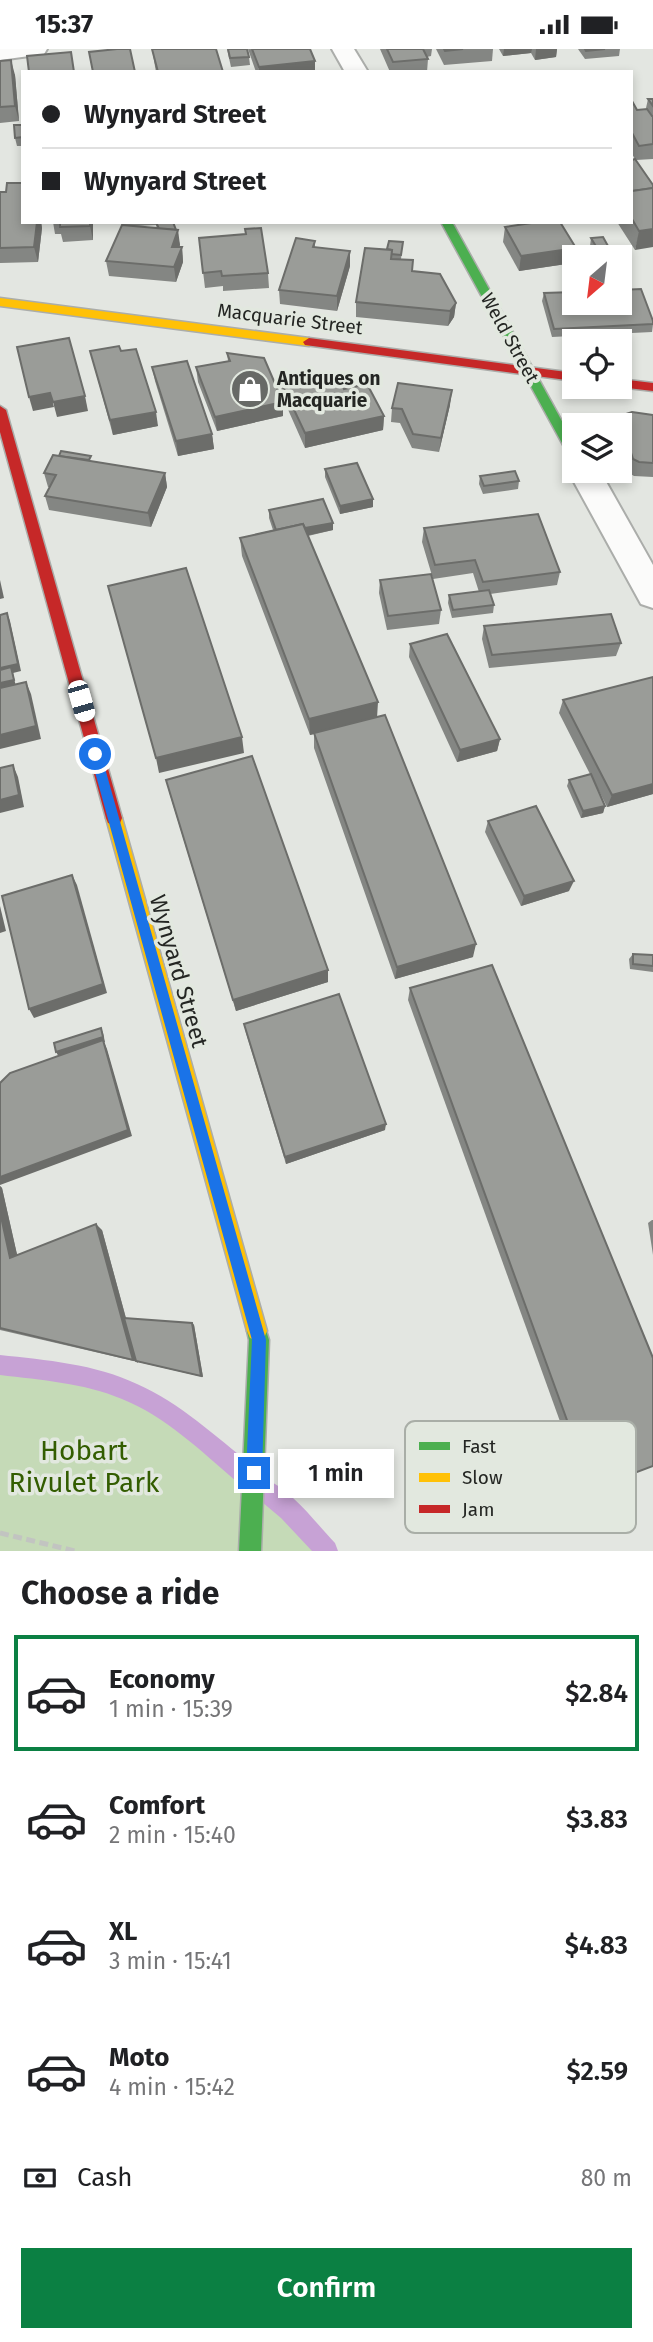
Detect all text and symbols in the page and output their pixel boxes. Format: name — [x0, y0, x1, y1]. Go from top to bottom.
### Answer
text: 15:37 — [35, 9, 93, 40]
text: Wynyard Street — [84, 99, 266, 130]
text: Wynyard Street — [84, 166, 266, 197]
north arrow — [562, 245, 632, 315]
map controls — [562, 245, 632, 483]
street label: Weld Street — [476, 289, 544, 387]
street label: Macquarie Street — [216, 299, 364, 339]
button: locate — [562, 329, 632, 399]
place label: Antiques on Macquarie — [276, 367, 380, 412]
shop icon: Antiques on Macquarie — [229, 368, 271, 410]
button: layers — [562, 413, 632, 483]
car — [66, 678, 97, 724]
route start — [79, 738, 111, 770]
street label: Wynyard Street — [144, 891, 214, 1051]
legend — [405, 1421, 636, 1533]
park label: Hobart Rivulet Park — [9, 1434, 160, 1499]
text: Fast — [462, 1435, 496, 1458]
callout: 1 min — [278, 1449, 394, 1497]
route end — [238, 1457, 270, 1489]
text: 1 min — [308, 1459, 364, 1487]
text: Slow — [462, 1466, 503, 1489]
text: Jam — [462, 1498, 494, 1521]
text: Choose a ride — [21, 1574, 219, 1612]
icon: car — [25, 1662, 88, 1725]
text: Economy — [109, 1664, 215, 1695]
text: $2.84 — [565, 1678, 628, 1709]
text: 1 min · 15:39 — [109, 1695, 233, 1723]
icon: car — [25, 1788, 88, 1851]
text: Comfort — [109, 1790, 205, 1821]
text: $3.83 — [566, 1804, 628, 1835]
text: 2 min · 15:40 — [109, 1821, 236, 1849]
icon: car — [25, 1914, 88, 1977]
text: XL — [109, 1916, 137, 1947]
text: $4.83 — [565, 1930, 628, 1961]
text: 3 min · 15:41 — [109, 1947, 232, 1975]
icon: car — [25, 2040, 88, 2103]
text: Moto — [109, 2042, 169, 2073]
text: $2.59 — [567, 2056, 628, 2087]
text: 4 min · 15:42 — [109, 2073, 235, 2101]
icon: cash — [21, 2159, 59, 2197]
text: Cash — [77, 2162, 133, 2193]
text: 80 m — [581, 2164, 632, 2192]
button: Confirm — [21, 2248, 632, 2328]

